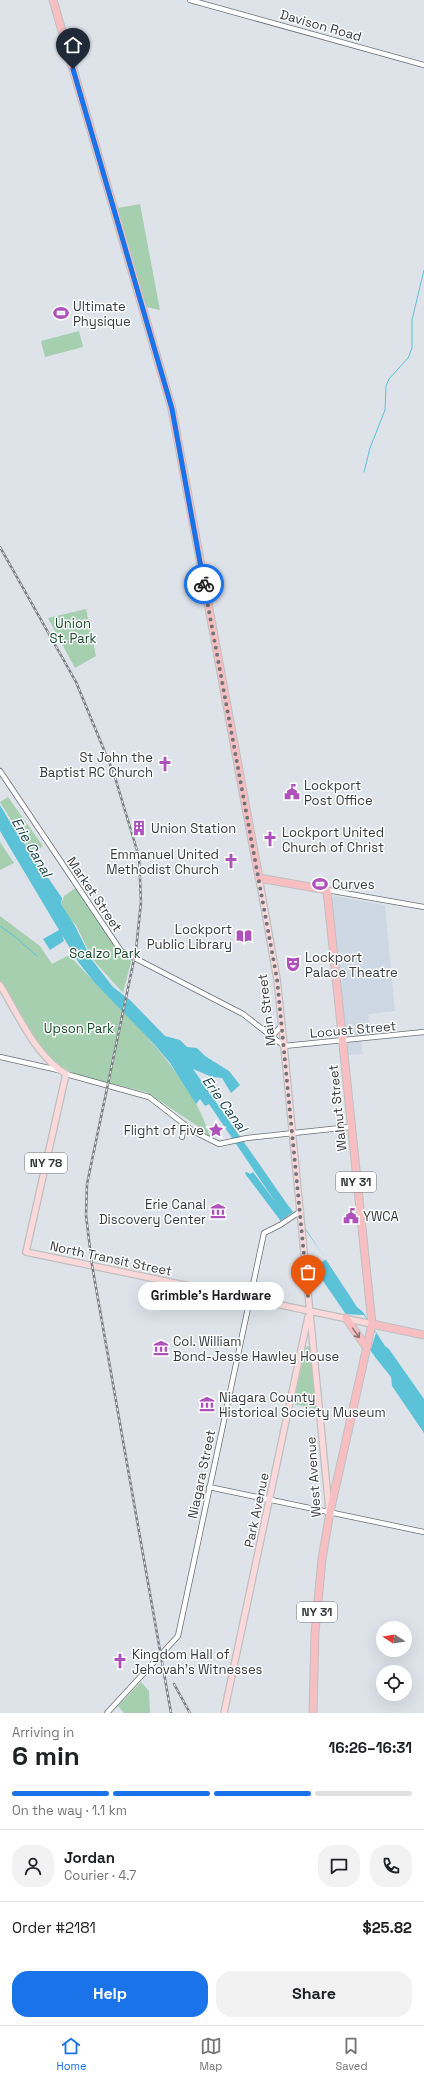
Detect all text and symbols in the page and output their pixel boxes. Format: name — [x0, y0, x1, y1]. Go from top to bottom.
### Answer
street label: Davison Road — [278, 6, 364, 45]
pin — [56, 28, 90, 69]
icon: home — [62, 34, 84, 56]
place label: Ultimate Physique — [73, 298, 131, 330]
sports icon: Ultimate Physique — [52, 304, 70, 322]
courier — [184, 564, 224, 604]
icon: bike — [193, 573, 215, 595]
park label: Union St. Park — [49, 615, 97, 647]
place label: St John the Baptist RC Church — [39, 749, 153, 781]
church icon: St John the Baptist RC Church — [156, 755, 174, 773]
place label: Lockport Post Office — [304, 777, 373, 809]
public building icon: Lockport Post Office — [283, 783, 301, 801]
water label: Erie Canal — [8, 814, 57, 881]
building icon: Union Station — [130, 819, 148, 837]
place label: Union Station — [151, 820, 236, 837]
place label: Lockport United Church of Christ — [282, 824, 384, 856]
church icon: Lockport United Church of Christ — [261, 830, 279, 848]
place label: Emmanuel United Methodist Church — [106, 846, 219, 878]
church icon: Emmanuel United Methodist Church — [222, 852, 240, 870]
street label: Market Street — [63, 854, 126, 935]
sports icon: Curves — [311, 875, 329, 893]
place label: Curves — [332, 876, 375, 893]
place label: Lockport Public Library — [147, 921, 232, 953]
library icon: Lockport Public Library — [235, 927, 253, 945]
park label: Scalzo Park — [69, 945, 141, 962]
place label: Lockport Palace Theatre — [305, 949, 398, 981]
theatre icon: Lockport Palace Theatre — [284, 955, 302, 973]
street label: Main Street — [254, 973, 279, 1047]
street label: Locust Street — [309, 1017, 397, 1042]
park label: Upson Park — [44, 1020, 114, 1037]
street label: Walnut Street — [325, 1064, 350, 1152]
water label: Erie Canal — [198, 1072, 252, 1137]
place icon: Flight of Five — [207, 1121, 225, 1139]
place label: Flight of Five — [124, 1122, 204, 1139]
road number: NY 78 — [25, 1153, 67, 1173]
road number: NY 31 — [336, 1172, 376, 1192]
place label: Erie Canal Discovery Center — [99, 1196, 206, 1228]
museum icon: Erie Canal Discovery Center — [209, 1202, 227, 1220]
public building icon: YWCA — [342, 1207, 360, 1225]
place label: YWCA — [363, 1208, 399, 1225]
street label: North Transit Street — [48, 1237, 174, 1280]
pin — [291, 1255, 325, 1296]
icon: bag — [297, 1261, 319, 1283]
callout: Grimble's Hardware — [138, 1282, 284, 1310]
text: Grimble's Hardware — [151, 1287, 271, 1304]
one-way arrow — [352, 1327, 360, 1338]
place label: Col. William Bond-Jesse Hawley House — [173, 1333, 339, 1365]
museum icon: Col. William Bond-Jesse Hawley House — [152, 1339, 170, 1357]
place label: Niagara County Historical Society Museum — [219, 1389, 386, 1421]
museum icon: Niagara County Historical Society Museum — [198, 1395, 216, 1413]
street label: Niagara Street — [184, 1428, 219, 1520]
street label: West Avenue — [302, 1436, 325, 1518]
street label: Park Avenue — [240, 1471, 273, 1549]
road number: NY 31 — [297, 1602, 337, 1622]
north arrow — [376, 1621, 412, 1657]
map controls — [376, 1621, 412, 1701]
place label: Kingdom Hall of Jehovah’s Witnesses — [132, 1646, 263, 1678]
church icon: Kingdom Hall of Jehovah’s Witnesses — [111, 1652, 129, 1670]
button: locate — [376, 1665, 412, 1701]
text: Arriving in — [12, 1724, 74, 1741]
text: 16:26–16:31 — [328, 1738, 412, 1757]
text: 6 min — [12, 1739, 80, 1773]
text: On the way · 1.1 km — [12, 1802, 127, 1819]
button: person — [12, 1845, 54, 1887]
button: chat — [318, 1845, 360, 1887]
button: phone — [370, 1845, 412, 1887]
text: Jordan — [64, 1848, 115, 1867]
text: Courier · 4.7 — [64, 1867, 136, 1884]
text: Order #2181 — [12, 1918, 96, 1937]
text: $25.82 — [363, 1918, 412, 1937]
button: Help — [12, 1971, 208, 2017]
button: Share — [216, 1971, 412, 2017]
tab: Home — [56, 2035, 86, 2073]
tab: Map — [199, 2035, 222, 2073]
tab: Saved — [335, 2035, 367, 2073]

